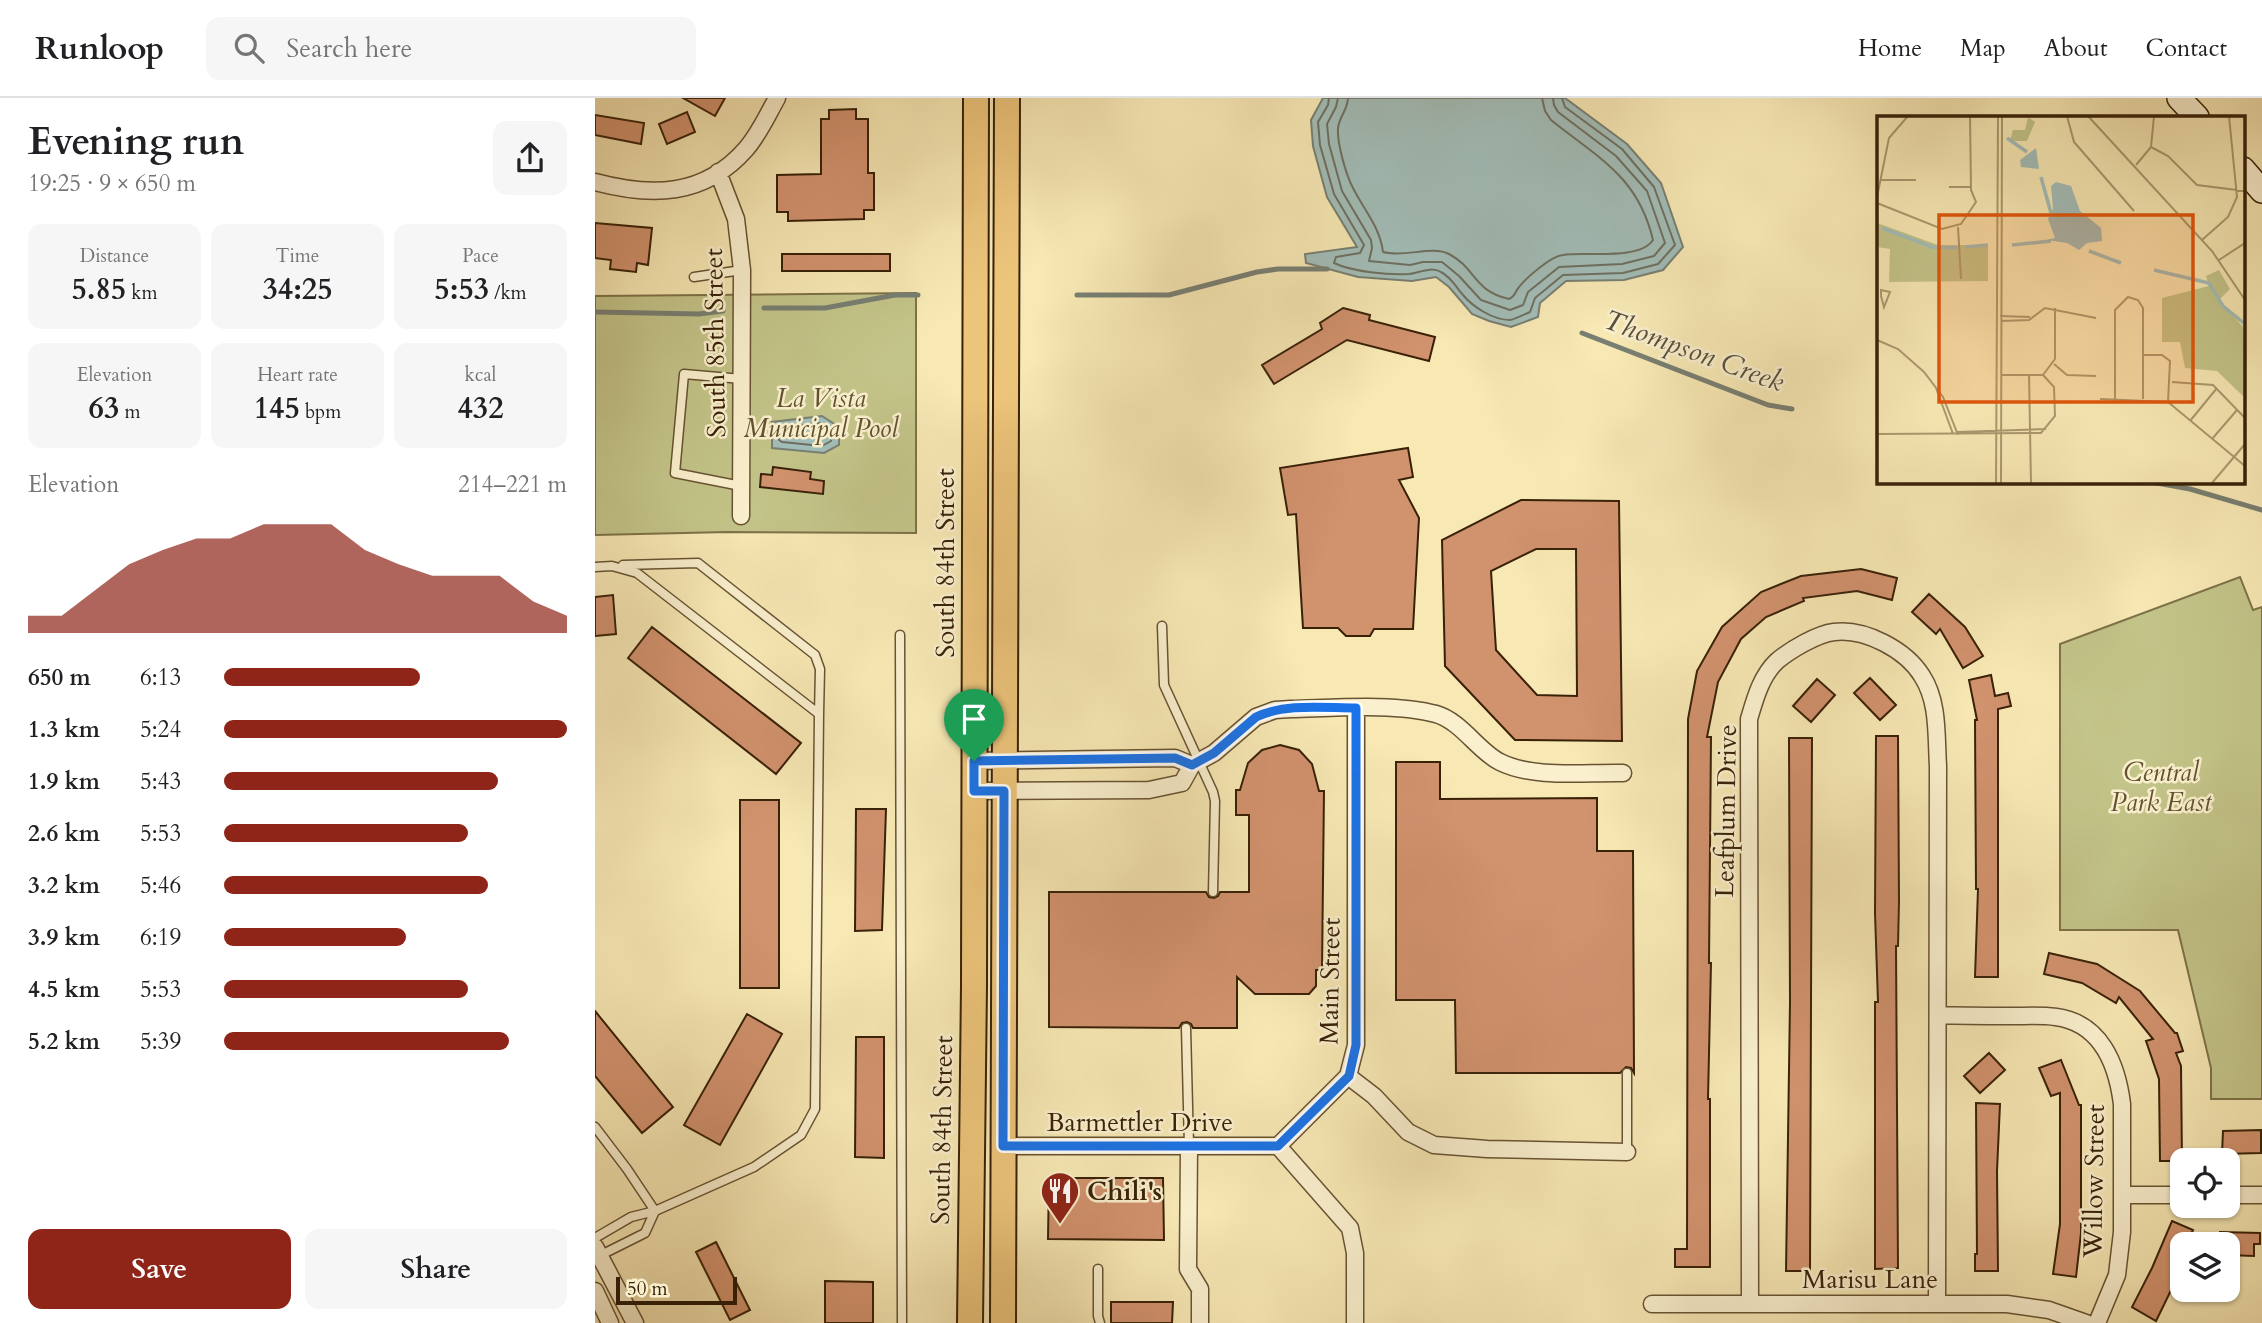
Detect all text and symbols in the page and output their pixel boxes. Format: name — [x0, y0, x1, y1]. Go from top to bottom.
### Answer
search box — [206, 17, 696, 80]
text: Runloop — [35, 26, 164, 71]
icon: search — [230, 29, 268, 67]
text: Search here — [286, 31, 412, 66]
text: Home — [1858, 32, 1922, 65]
text: Map — [1960, 32, 2006, 65]
text: About — [2044, 32, 2108, 65]
text: Contact — [2146, 32, 2227, 65]
text: Evening run — [28, 116, 244, 168]
inset map — [1877, 116, 2245, 483]
button: share — [493, 121, 567, 195]
text: 19:25 · 9 × 650 m — [28, 168, 196, 199]
text: Distance — [80, 243, 149, 269]
text: Time — [276, 243, 319, 269]
text: Pace — [462, 243, 499, 269]
street label: South 85th Street — [696, 248, 734, 438]
text: 5.85 — [71, 269, 126, 310]
text: 34:25 — [262, 269, 333, 310]
text: 5:53 — [434, 269, 489, 310]
text: km — [126, 280, 158, 306]
text: /km — [489, 280, 527, 306]
water label: Thompson Creek — [1599, 301, 1790, 401]
text: Elevation — [77, 362, 152, 388]
text: Heart rate — [257, 362, 338, 388]
text: kcal — [465, 362, 496, 388]
park label: La Vista Municipal Pool — [744, 381, 899, 446]
text: 63 — [89, 388, 119, 429]
text: 145 — [254, 388, 300, 429]
text: 432 — [457, 388, 504, 429]
text: m — [119, 399, 140, 425]
text: bpm — [300, 399, 341, 425]
street label: South 84th Street — [928, 468, 963, 658]
text: Elevation — [28, 469, 119, 500]
text: 214–221 m — [458, 469, 567, 500]
text: 650 m — [28, 662, 91, 693]
text: 6:13 — [140, 662, 181, 693]
pin — [944, 689, 1004, 761]
icon: arrive — [955, 700, 993, 738]
text: 1.3 km — [28, 714, 100, 745]
text: 5:24 — [140, 714, 181, 745]
street label: Leafplum Drive — [1707, 724, 1745, 898]
park label: Central Park East — [2111, 755, 2212, 820]
text: 1.9 km — [28, 766, 100, 797]
text: 5:43 — [140, 766, 181, 797]
text: 2.6 km — [28, 818, 100, 849]
text: 5:53 — [140, 818, 181, 849]
text: 3.2 km — [28, 870, 100, 901]
text: 5:46 — [140, 870, 181, 901]
street label: Main Street — [1311, 917, 1349, 1045]
text: 3.9 km — [28, 922, 100, 953]
text: 6:19 — [140, 922, 181, 953]
text: 4.5 km — [28, 974, 100, 1005]
text: 5:53 — [140, 974, 181, 1005]
text: 5.2 km — [28, 1026, 100, 1057]
text: 5:39 — [140, 1026, 181, 1057]
street label: South 84th Street — [923, 1035, 961, 1225]
street label: Willow Street — [2075, 1104, 2113, 1259]
street label: Barmettler Drive — [1047, 1105, 1233, 1140]
map controls — [2170, 1148, 2240, 1302]
button: locate — [2170, 1148, 2240, 1218]
restaurant icon: Chili's — [1039, 1170, 1081, 1225]
place label: Chili's — [1087, 1174, 1162, 1209]
button: Save — [28, 1229, 291, 1309]
button: Share — [305, 1229, 567, 1309]
button: layers — [2170, 1232, 2240, 1302]
street label: Marisu Lane — [1802, 1262, 1938, 1297]
scale bar — [616, 1274, 737, 1306]
text: 50 m — [627, 1276, 668, 1302]

